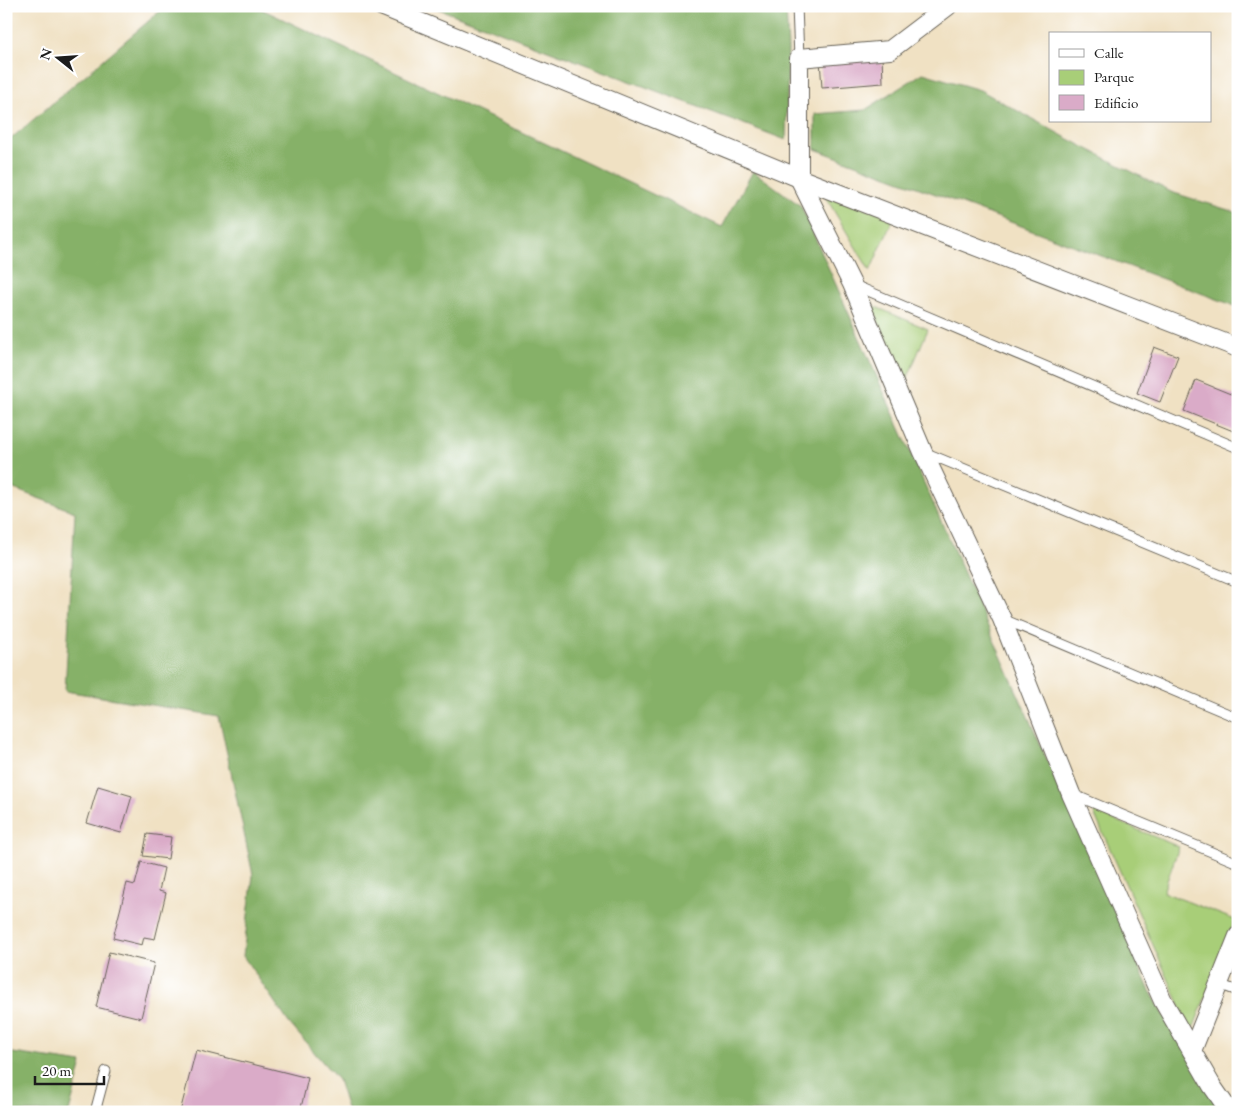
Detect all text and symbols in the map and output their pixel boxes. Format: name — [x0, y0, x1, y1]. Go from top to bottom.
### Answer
north arrow — [32, 32, 82, 82]
legend — [1049, 32, 1212, 122]
text: Calle — [1094, 43, 1124, 62]
text: N — [35, 46, 56, 62]
text: Parque — [1094, 67, 1134, 86]
text: Edificio — [1094, 93, 1138, 112]
scale bar — [35, 1053, 104, 1085]
text: 20 m — [42, 1061, 71, 1080]

